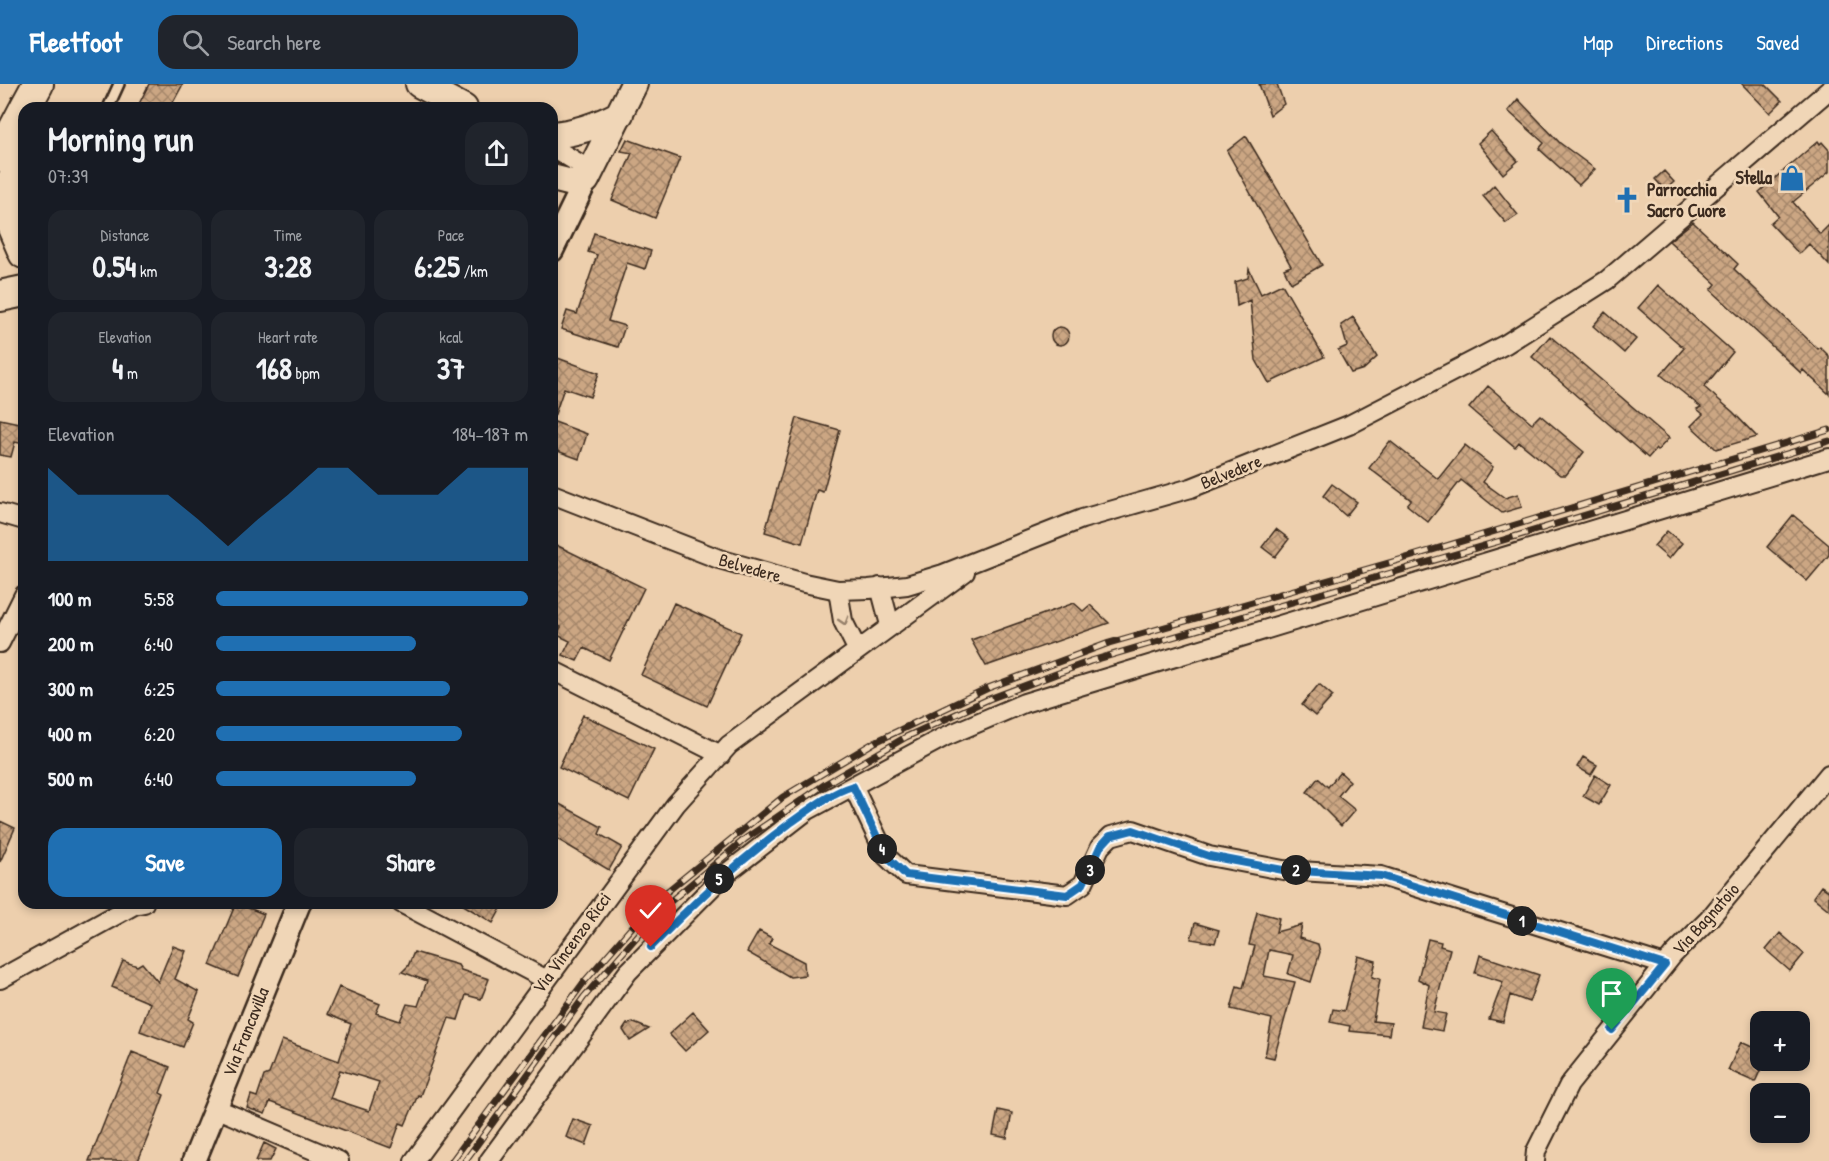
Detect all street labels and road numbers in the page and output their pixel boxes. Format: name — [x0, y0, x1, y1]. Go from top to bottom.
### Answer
street label: Belvedere — [1197, 448, 1265, 495]
street label: Belvedere — [716, 547, 784, 588]
street label: Via Bagnatoio — [1666, 877, 1745, 960]
street label: Via Vincenzo Ricci — [526, 887, 617, 998]
street label: Via Francavilla — [216, 983, 275, 1080]

